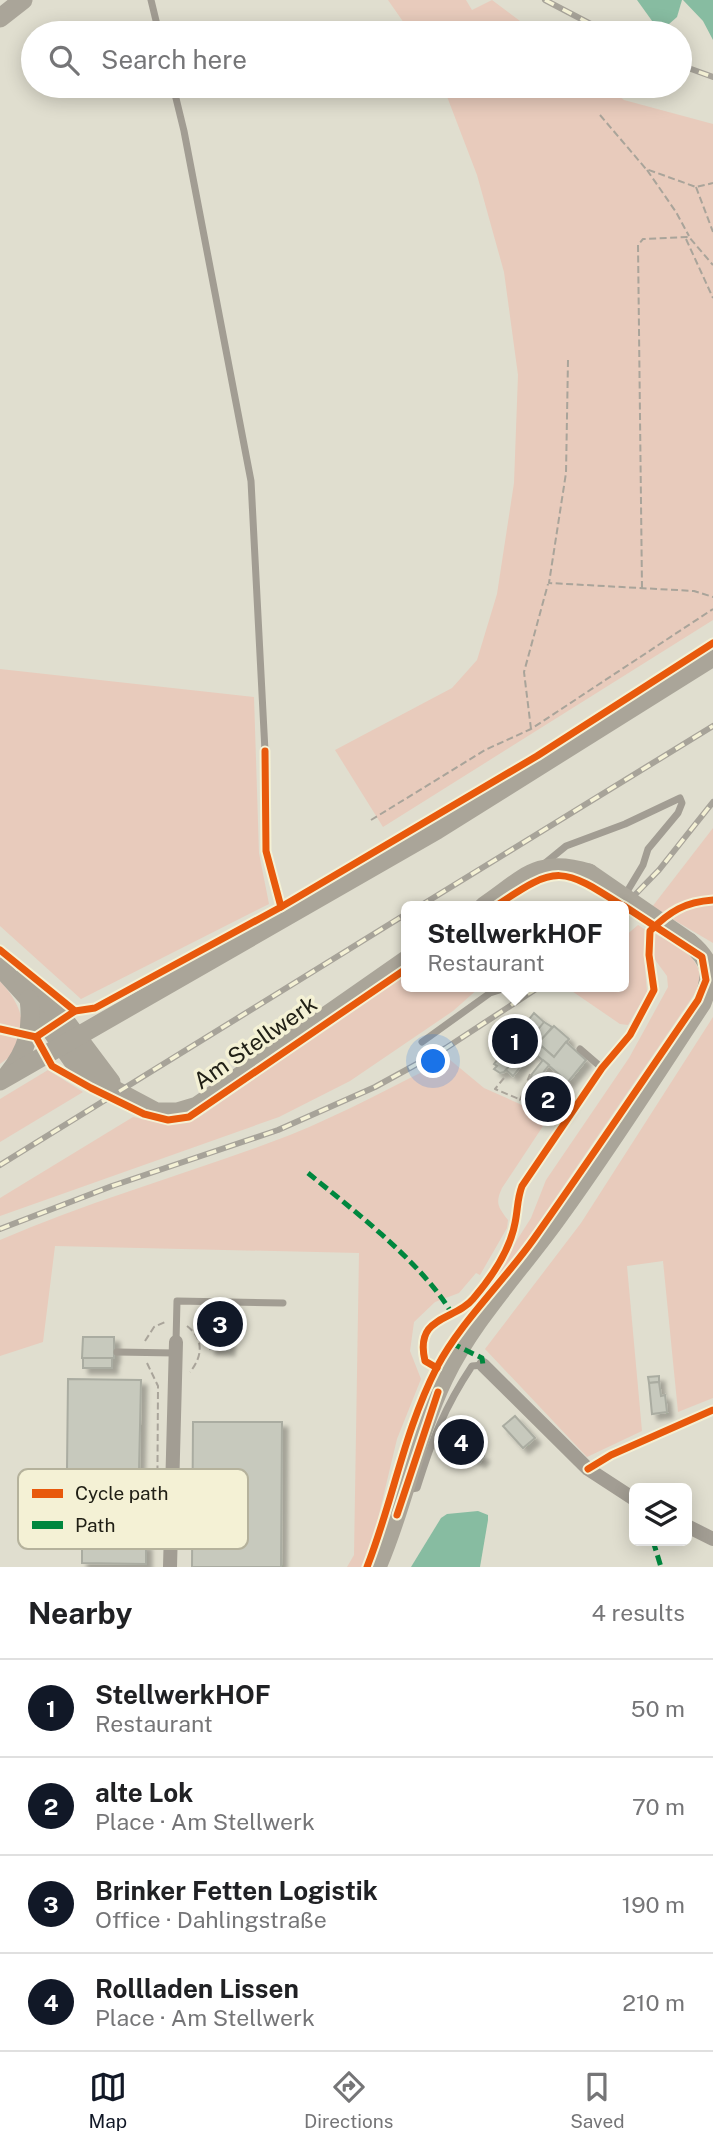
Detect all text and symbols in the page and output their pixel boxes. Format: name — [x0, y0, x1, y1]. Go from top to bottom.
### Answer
search box — [21, 21, 692, 98]
icon: search — [45, 41, 83, 79]
text: Search here — [101, 44, 247, 75]
popup — [401, 901, 629, 992]
text: StellwerkHOF — [427, 918, 603, 949]
text: Restaurant — [427, 949, 545, 976]
street label: Am Stellwerk — [188, 990, 322, 1094]
pin: 1 — [492, 1015, 538, 1067]
your location — [416, 1044, 450, 1078]
pin: 2 — [525, 1073, 571, 1125]
pin: 3 — [197, 1298, 243, 1350]
pin: 4 — [438, 1416, 484, 1468]
legend — [18, 1469, 248, 1549]
text: Cycle path — [75, 1482, 168, 1504]
map controls — [629, 1483, 692, 1546]
button: layers — [629, 1483, 692, 1546]
text: Path — [75, 1514, 115, 1536]
text: Nearby — [28, 1595, 132, 1631]
text: 4 results — [591, 1599, 685, 1626]
text: StellwerkHOF — [95, 1679, 271, 1710]
text: 1 — [46, 1695, 56, 1722]
text: 50 m — [631, 1695, 685, 1722]
text: Restaurant — [95, 1710, 213, 1737]
text: alte Lok — [95, 1777, 193, 1808]
text: 2 — [44, 1793, 58, 1820]
text: 70 m — [632, 1793, 685, 1820]
text: Place · Am Stellwerk — [95, 1808, 315, 1835]
text: Brinker Fetten Logistik — [95, 1875, 378, 1906]
text: 3 — [43, 1891, 59, 1918]
text: 190 m — [622, 1891, 685, 1918]
text: Office · Dahlingstraße — [95, 1906, 327, 1933]
text: Rollladen Lissen — [95, 1973, 299, 2004]
text: 4 — [43, 1989, 59, 2016]
text: 210 m — [622, 1989, 685, 2016]
text: Place · Am Stellwerk — [95, 2004, 315, 2031]
tab: Map — [88, 2068, 127, 2132]
tab: Directions — [304, 2068, 393, 2132]
tab: Saved — [570, 2068, 625, 2132]

